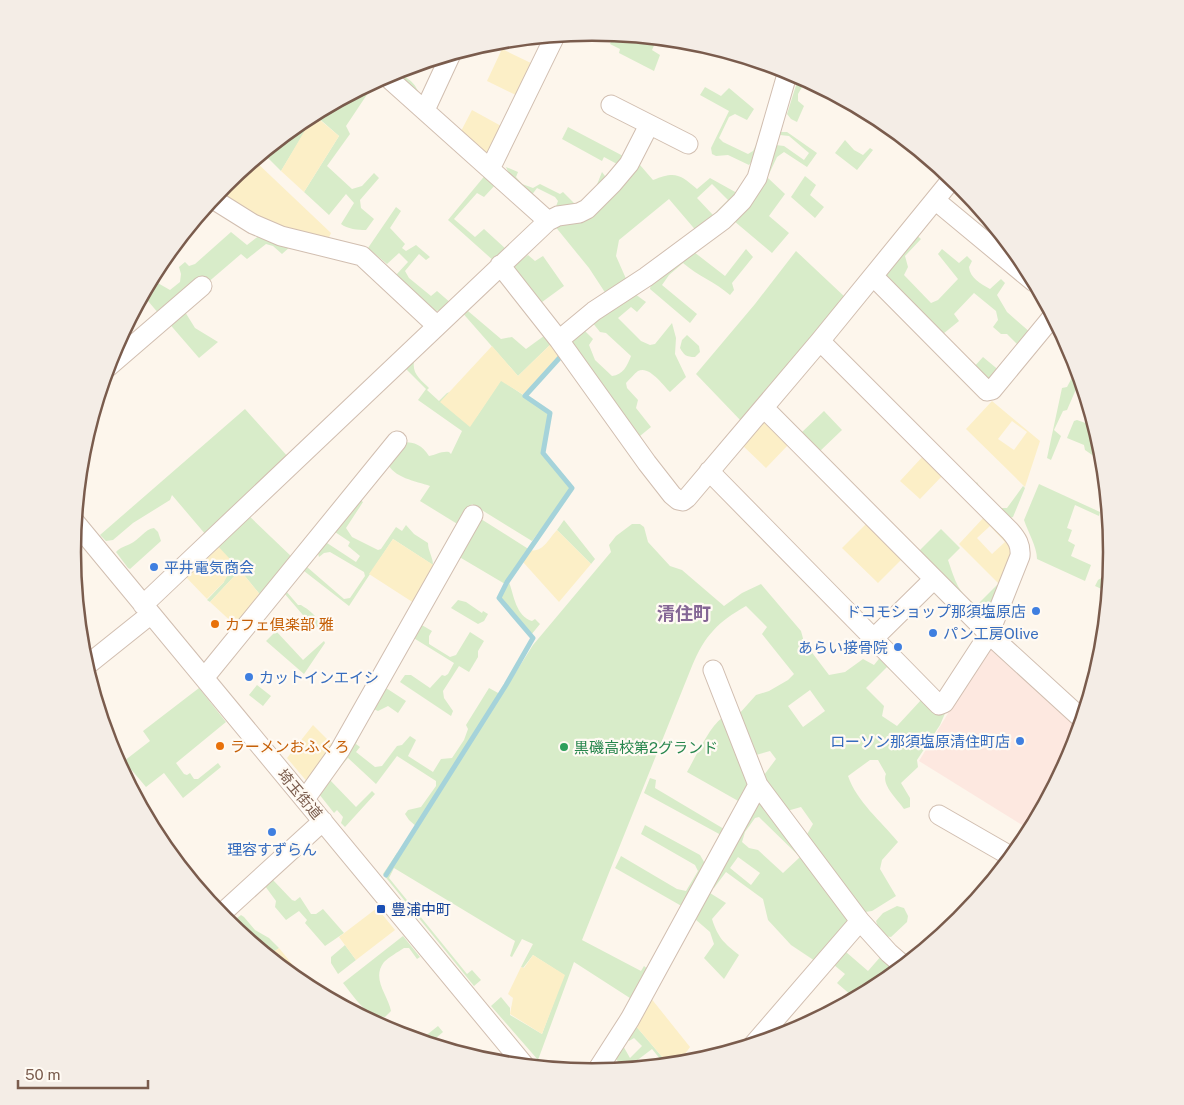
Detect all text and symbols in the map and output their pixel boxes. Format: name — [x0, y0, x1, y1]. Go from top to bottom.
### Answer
place label: 平井電気商会 — [164, 559, 254, 576]
marker: 平井電気商会 — [148, 561, 160, 573]
district label: 清住町 — [657, 603, 711, 624]
place label: ドコモショップ那須塩原店 — [846, 603, 1026, 620]
marker: ドコモショップ那須塩原店 — [1030, 605, 1042, 617]
place label: カフェ倶楽部 雅 — [225, 616, 334, 633]
marker: カフェ倶楽部 雅 — [209, 618, 221, 630]
place label: パン工房Olive — [943, 625, 1039, 642]
marker: パン工房Olive — [927, 627, 939, 639]
place label: あらい接骨院 — [798, 639, 888, 656]
marker: あらい接骨院 — [892, 641, 904, 653]
place label: カットインエイシ — [259, 669, 379, 686]
marker: カットインエイシ — [243, 671, 255, 683]
place label: ローソン那須塩原清住町店 — [830, 733, 1010, 750]
marker: ローソン那須塩原清住町店 — [1014, 735, 1026, 747]
place label: ラーメンおふくろ — [230, 738, 349, 755]
place label: 黒磯高校第2グランド — [574, 739, 718, 756]
marker: ラーメンおふくろ — [214, 740, 226, 752]
marker: 黒磯高校第2グランド — [558, 741, 570, 753]
street label: 埼玉街道 — [274, 766, 326, 822]
marker: 理容すずらん — [266, 826, 278, 838]
place label: 理容すずらん — [227, 841, 317, 858]
place label: 豊浦中町 — [391, 901, 451, 918]
marker: 豊浦中町 — [375, 903, 387, 915]
scale bar — [18, 1058, 148, 1090]
text: 50 m — [25, 1066, 60, 1083]

